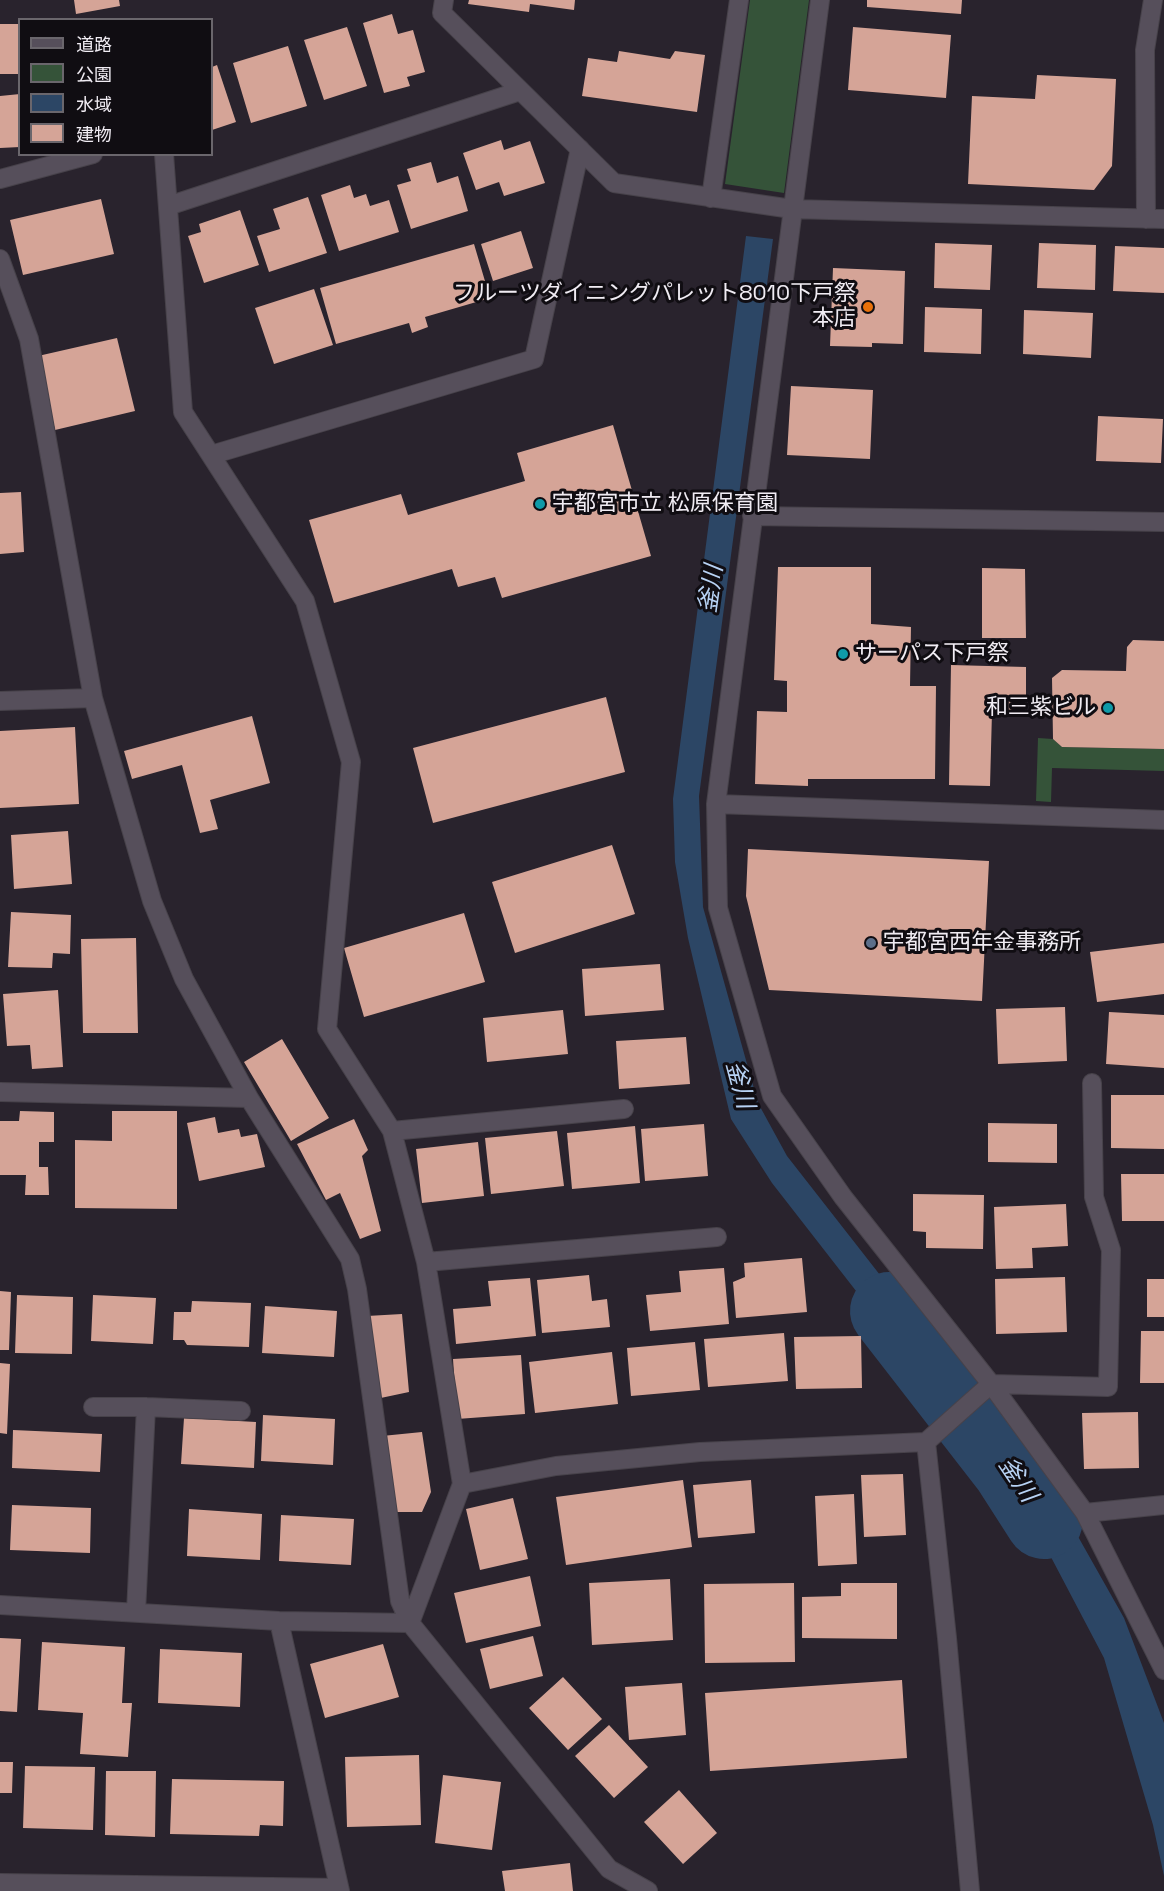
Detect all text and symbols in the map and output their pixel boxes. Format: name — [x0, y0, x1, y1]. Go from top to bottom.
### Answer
legend — [18, 18, 213, 156]
text: 道路 — [76, 33, 112, 56]
text: 公園 — [76, 63, 112, 86]
text: 水域 — [76, 93, 112, 116]
text: 建物 — [76, 123, 112, 146]
place label: フルーツダイニングパレット8010下戸祭 本店 — [453, 281, 856, 332]
marker: フルーツダイニングパレット8010下戸祭 本店 — [861, 300, 875, 314]
place label: 宇都宮市立 松原保育園 — [552, 491, 778, 517]
marker: 宇都宮市立 松原保育園 — [533, 497, 547, 511]
water label: 釜川 — [694, 563, 730, 615]
place label: サーパス下戸祭 — [855, 641, 1009, 667]
marker: サーパス下戸祭 — [836, 647, 850, 661]
place label: 和三紫ビル — [986, 695, 1096, 721]
marker: 和三紫ビル — [1101, 701, 1115, 715]
place label: 宇都宮西年金事務所 — [883, 930, 1081, 956]
marker: 宇都宮西年金事務所 — [864, 936, 878, 950]
water label: 釜川 — [719, 1058, 759, 1112]
water label: 釜川 — [992, 1452, 1042, 1508]

